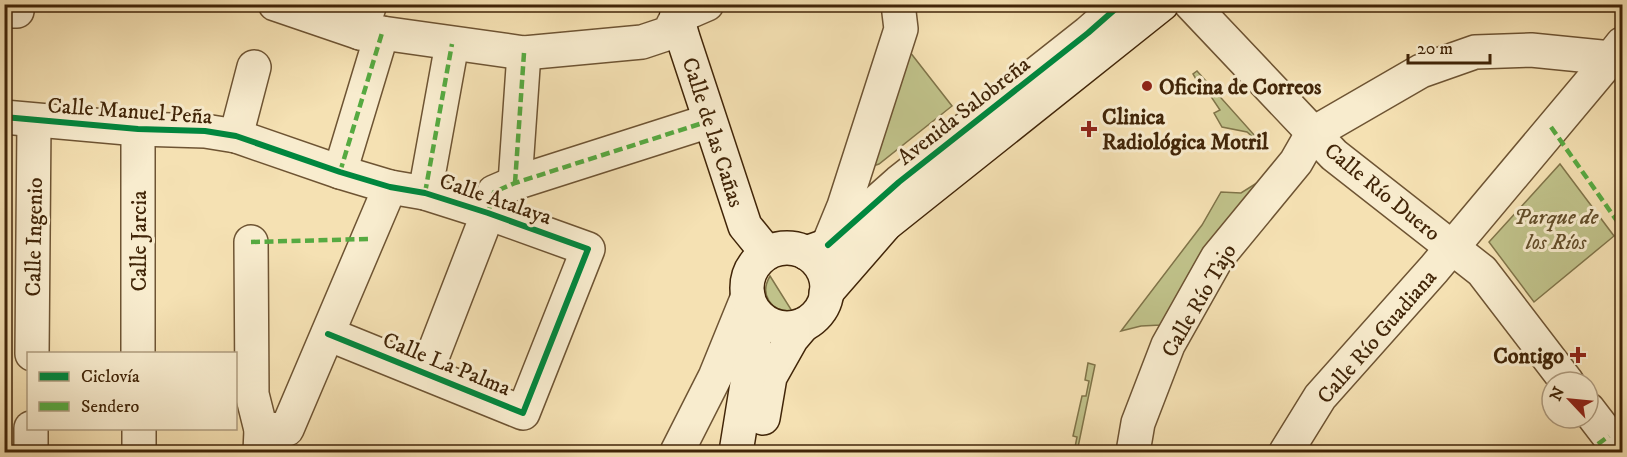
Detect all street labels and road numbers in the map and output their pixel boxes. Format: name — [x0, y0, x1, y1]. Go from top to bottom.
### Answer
street label: Avenida Salobreña — [892, 51, 1036, 171]
street label: Calle de las Cañas — [676, 54, 750, 211]
street label: Calle Manuel Peña — [47, 92, 214, 131]
street label: Calle Río Duero — [1319, 137, 1446, 247]
street label: Calle Atalaya — [436, 168, 556, 231]
street label: Calle Ingenio — [20, 177, 49, 297]
street label: Calle Jarcia — [126, 190, 153, 292]
street label: Calle Río Tajo — [1156, 239, 1243, 362]
street label: Calle Río Guadiana — [1312, 264, 1443, 410]
street label: Calle La Palma — [379, 327, 515, 403]

